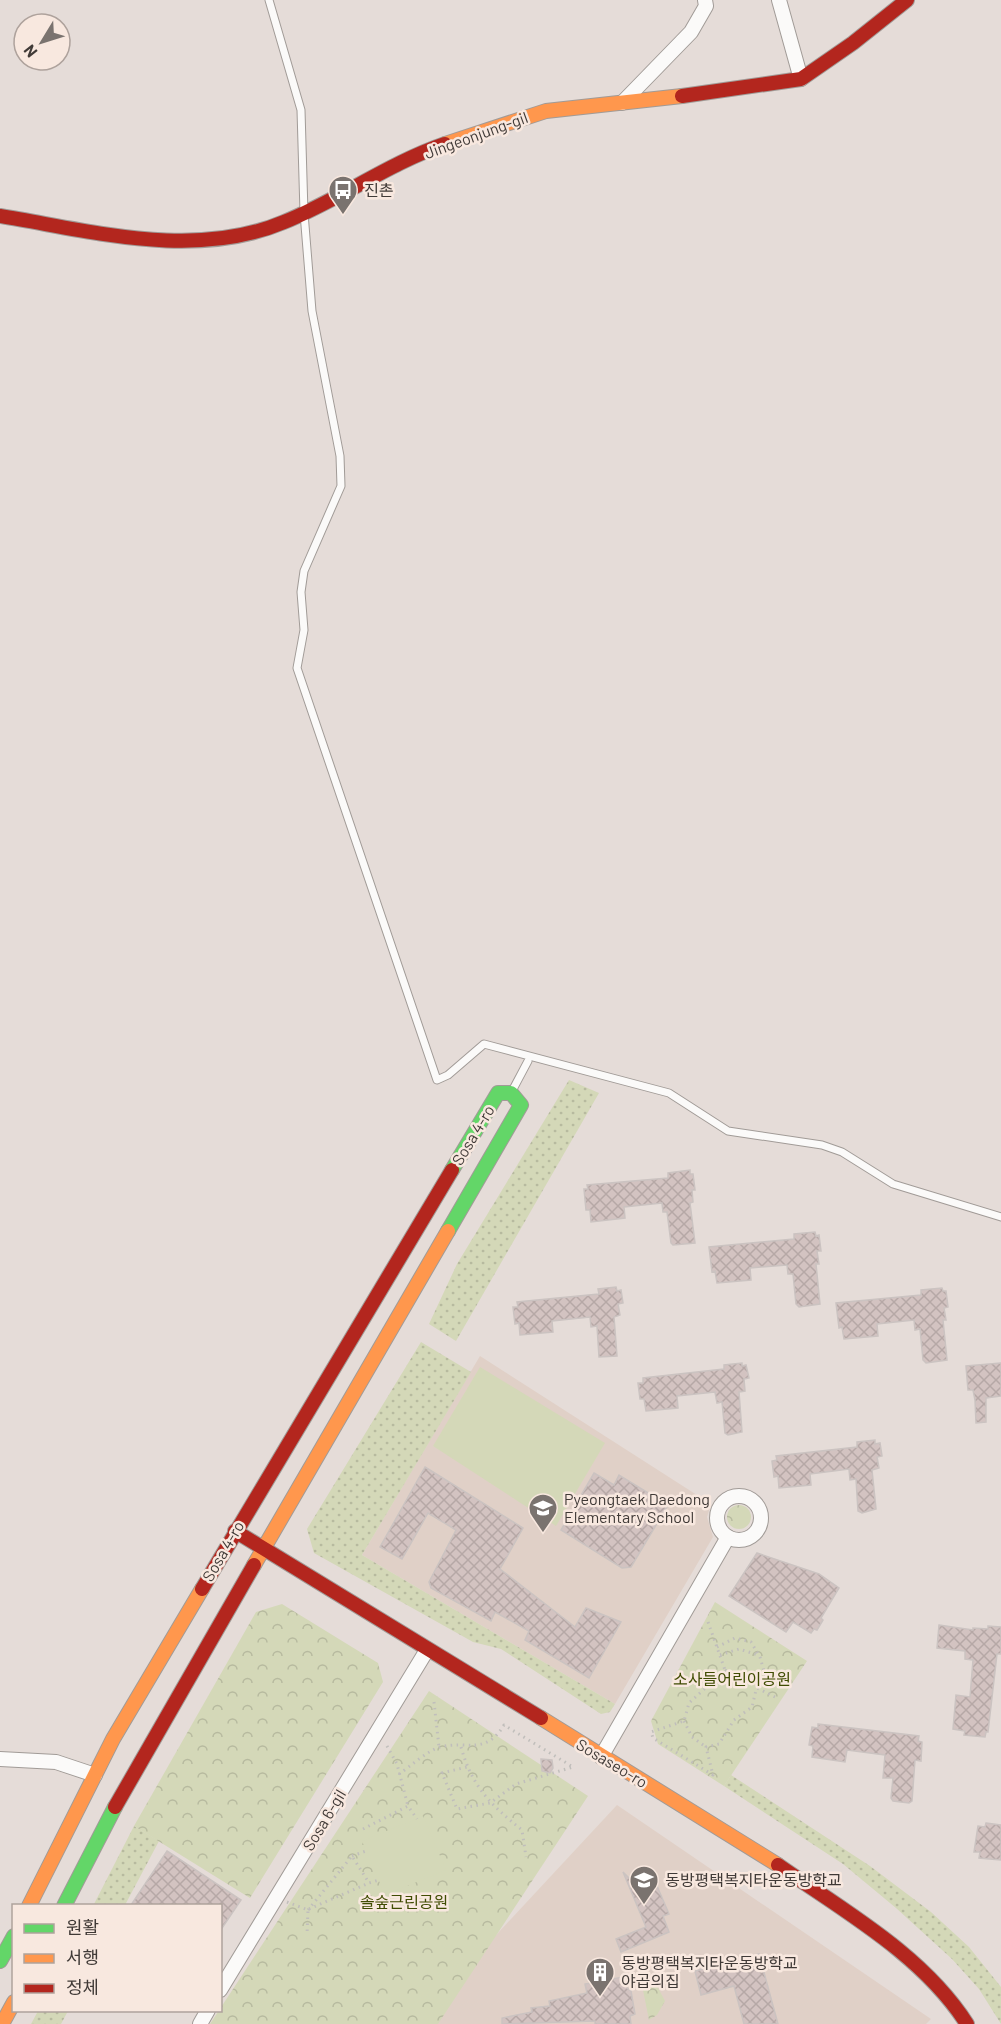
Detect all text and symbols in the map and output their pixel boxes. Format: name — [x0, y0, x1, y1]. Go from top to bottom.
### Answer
north arrow — [12, 12, 72, 72]
text: N — [19, 42, 41, 62]
street label: Jingeonjung-gil — [422, 107, 530, 162]
bus stop icon: 진촌 — [327, 174, 359, 216]
place label: 진촌 — [364, 180, 393, 199]
street label: Sosa 4-ro — [447, 1101, 498, 1168]
place label: Pyeongtaek Daedong Elementary School — [564, 1489, 710, 1526]
school or university icon: Pyeongtaek Daedong Elementary School — [527, 1492, 559, 1534]
street label: Sosa 4-ro — [198, 1517, 247, 1584]
park label: 소사들어린이공원 — [673, 1669, 791, 1688]
street label: Sosaseo-ro — [573, 1734, 651, 1791]
street label: Sosa 6-gil — [298, 1786, 349, 1854]
school or university icon: 동방평택복지타운동방학교 — [628, 1864, 660, 1906]
place label: 동방평택복지타운동방학교 — [665, 1870, 842, 1889]
park label: 솔숲근린공원 — [360, 1892, 448, 1911]
legend — [12, 1904, 222, 2012]
text: 원활 — [66, 1916, 99, 1938]
text: 서행 — [66, 1946, 99, 1968]
place label: 동방평택복지타운동방학교 야곱의집 — [621, 1953, 798, 1990]
building icon: 동방평택복지타운동방학교 야곱의집 — [584, 1956, 616, 1998]
text: 정체 — [66, 1976, 99, 1998]

